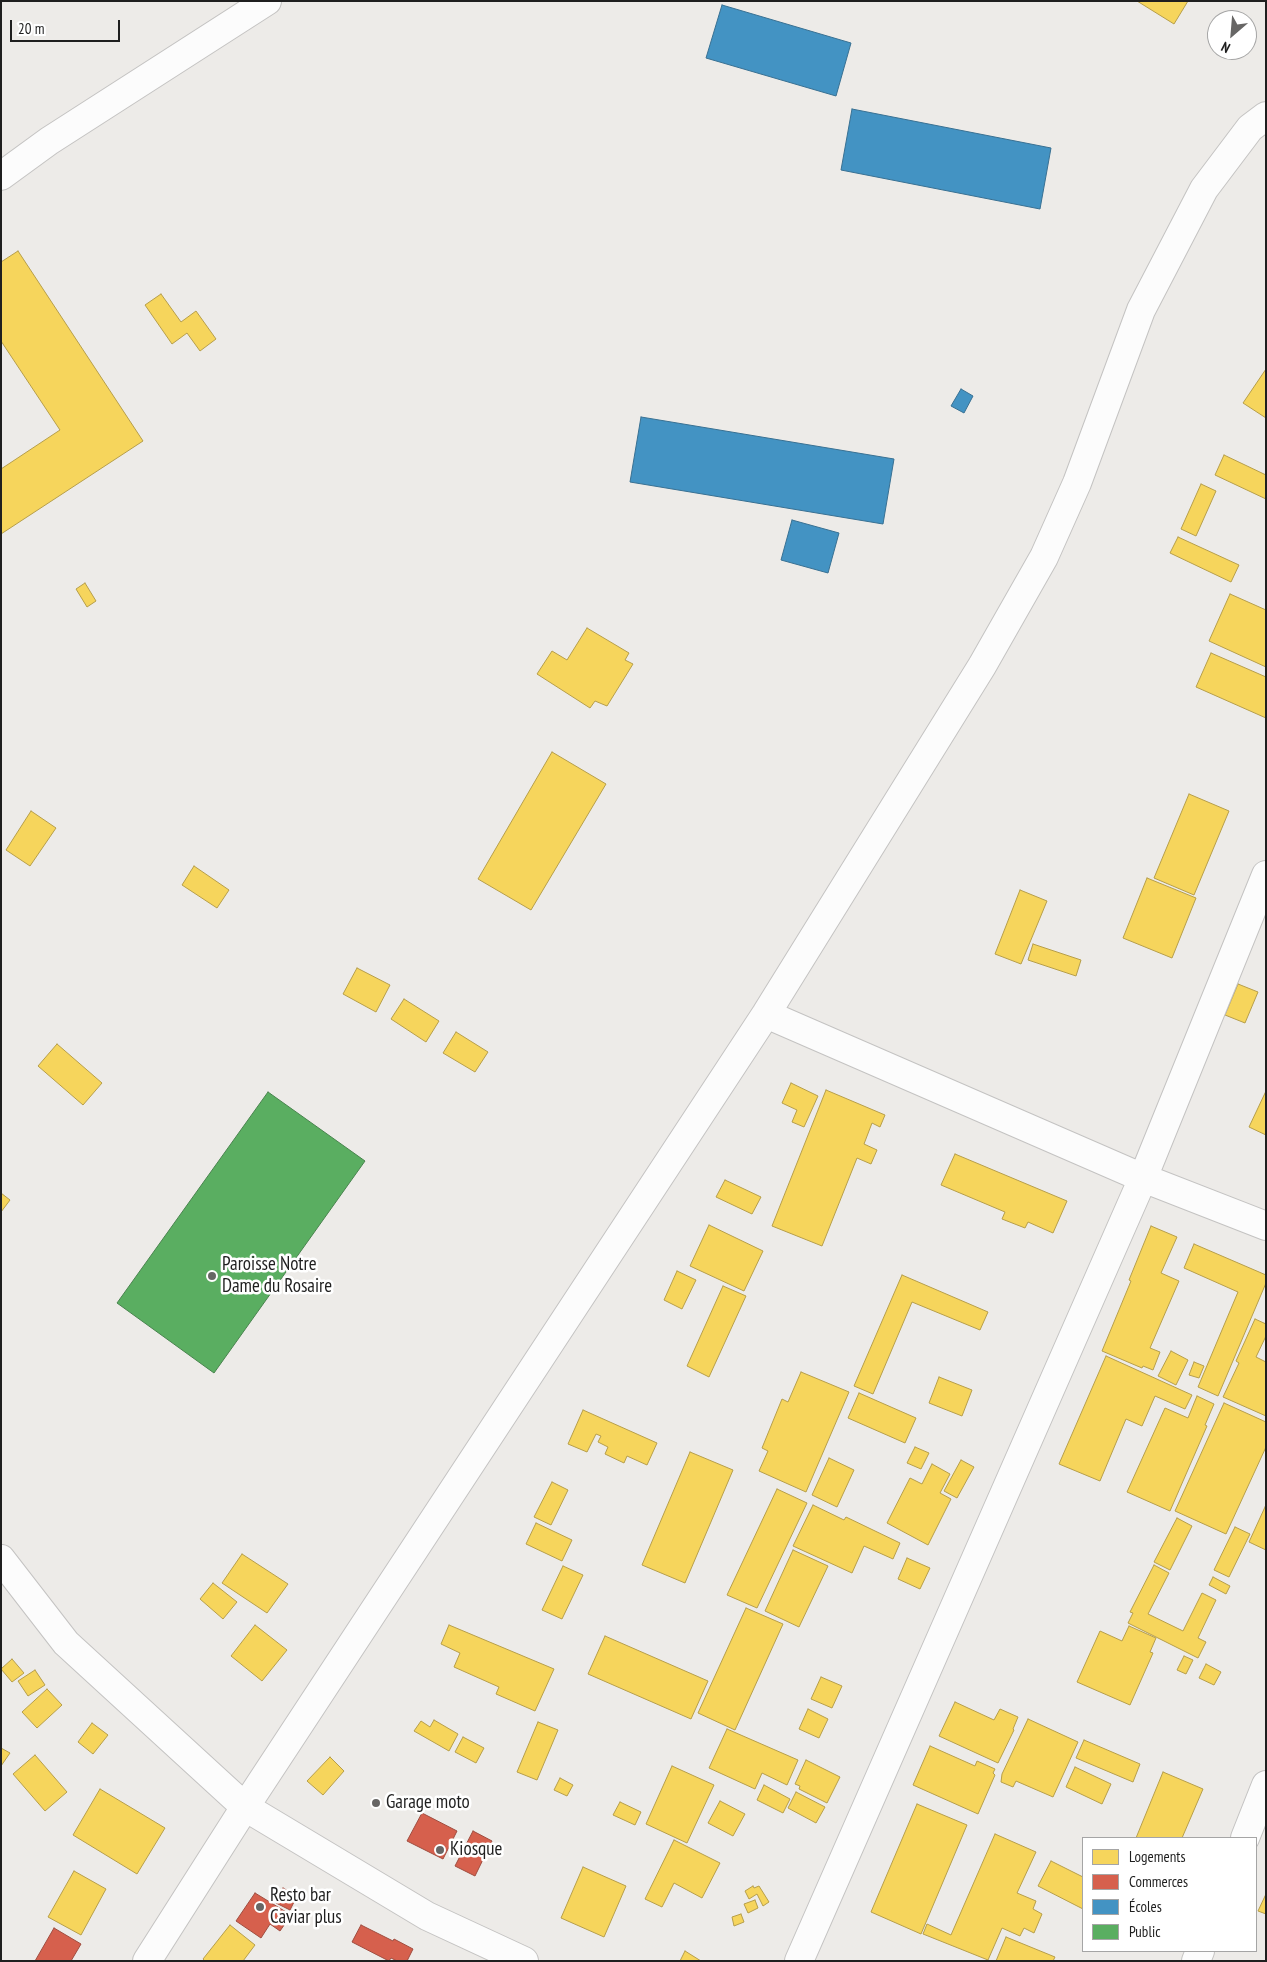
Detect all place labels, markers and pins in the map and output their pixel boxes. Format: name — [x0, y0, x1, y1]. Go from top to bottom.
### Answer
place label: Paroisse Notre Dame du Rosaire — [222, 1254, 332, 1298]
marker: Paroisse Notre Dame du Rosaire — [206, 1270, 218, 1282]
place label: Garage moto — [386, 1792, 470, 1814]
marker: Garage moto — [370, 1797, 382, 1809]
place label: Kiosque — [450, 1839, 502, 1861]
marker: Kiosque — [434, 1844, 446, 1856]
place label: Resto bar Caviar plus — [270, 1885, 342, 1929]
marker: Resto bar Caviar plus — [254, 1901, 266, 1913]

